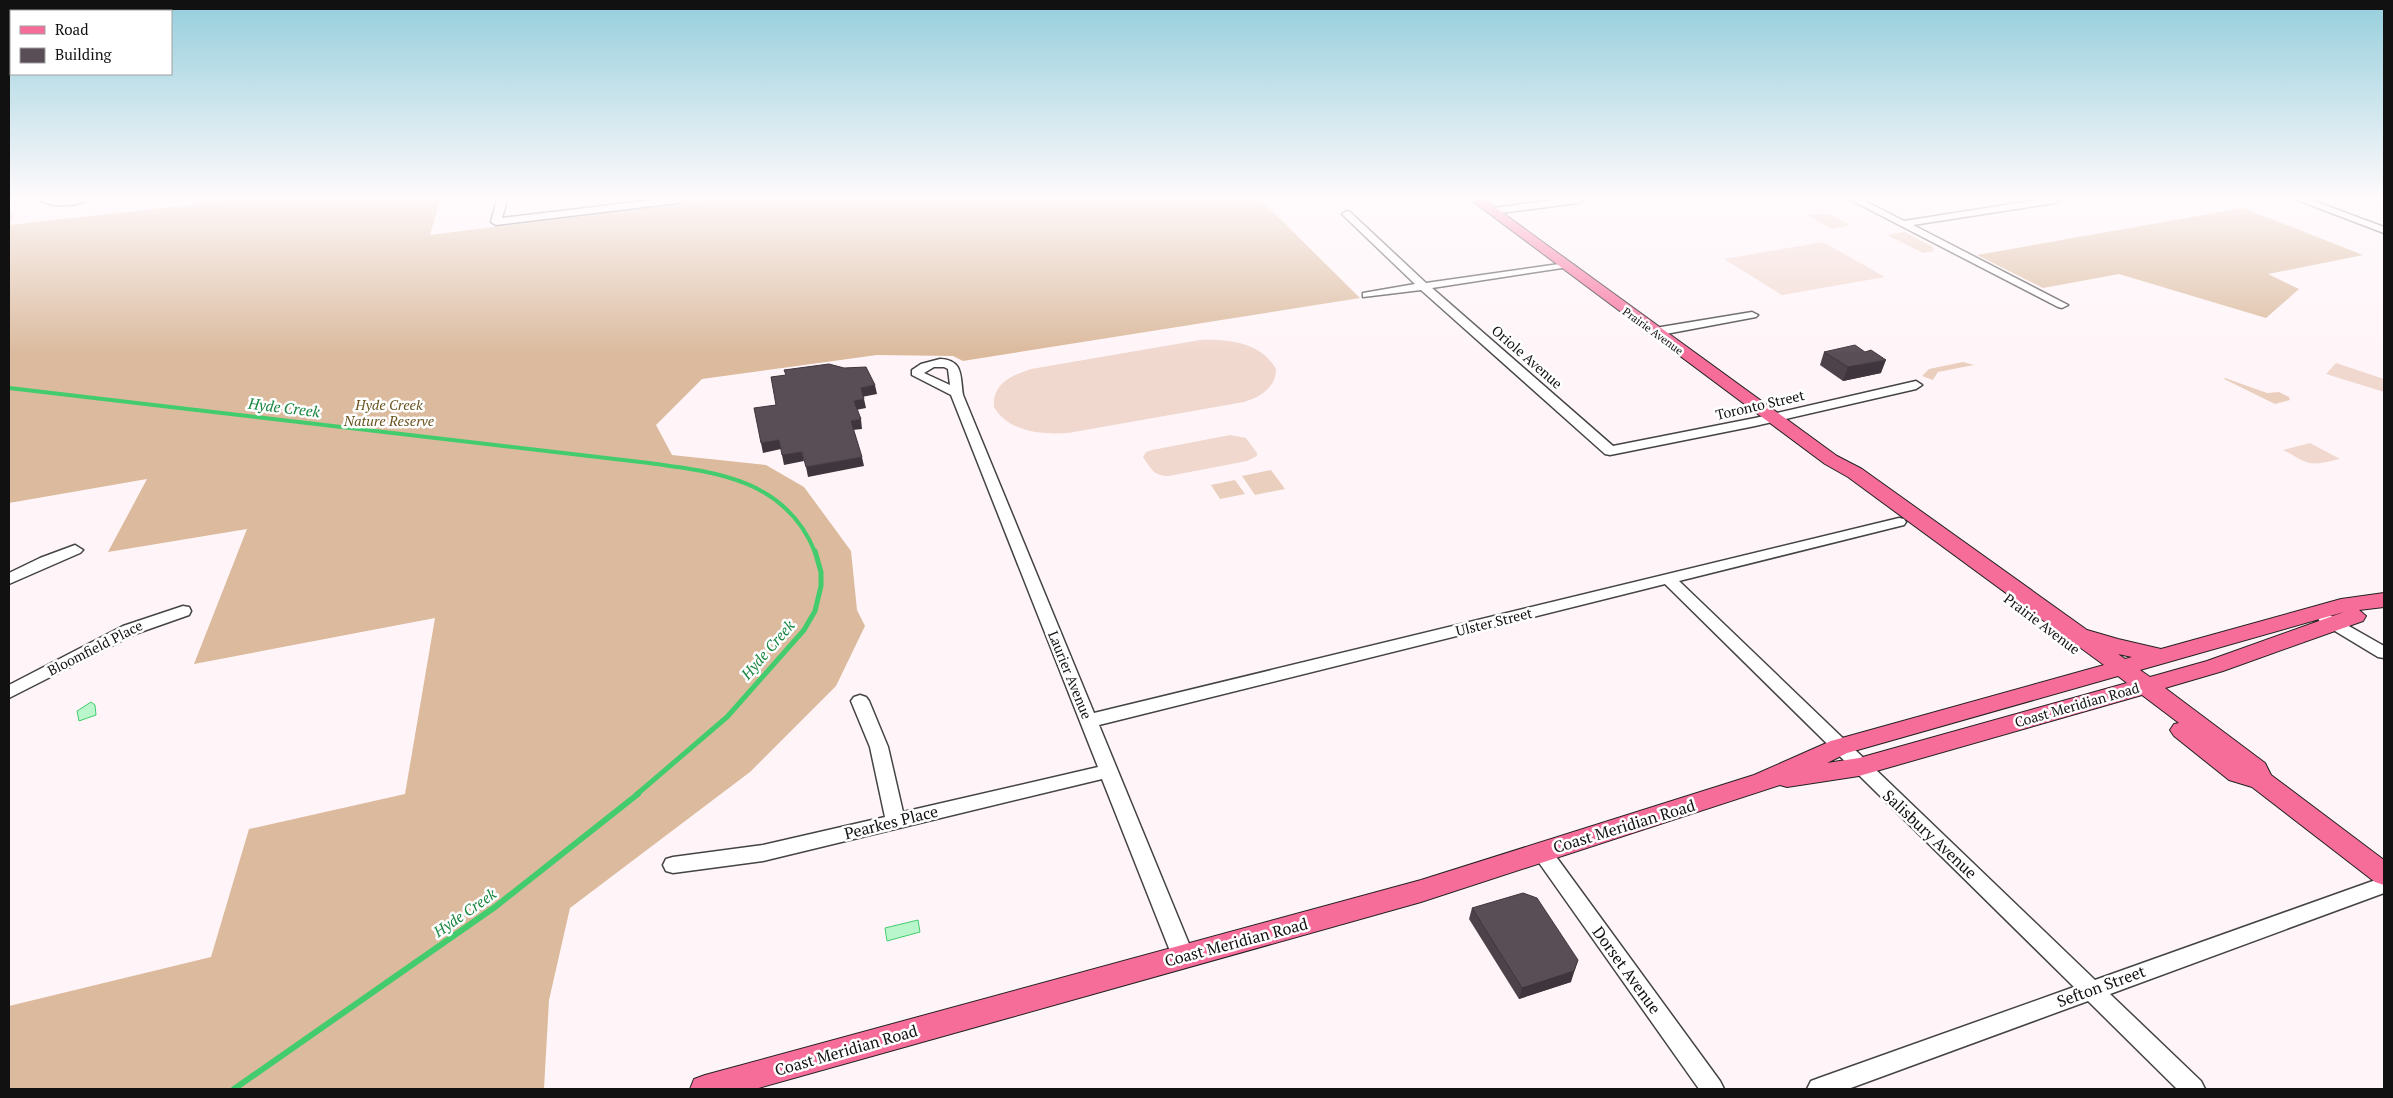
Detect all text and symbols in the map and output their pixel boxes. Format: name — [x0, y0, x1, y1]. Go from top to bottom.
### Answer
legend — [10, 10, 172, 75]
text: Road — [55, 19, 88, 39]
text: Building — [55, 44, 113, 64]
street label: Prairie Avenue — [1620, 304, 1686, 358]
street label: Oriole Avenue — [1488, 321, 1567, 393]
street label: Toronto Street — [1714, 385, 1807, 424]
water label: Hyde Creek — [246, 393, 322, 421]
park label: Hyde Creek Nature Reserve — [343, 395, 435, 430]
street label: Prairie Avenue — [2000, 589, 2084, 658]
street label: Ulster Street — [1454, 603, 1535, 640]
street label: Bloomfield Place — [44, 615, 145, 680]
water label: Hyde Creek — [735, 615, 799, 684]
street label: Laurier Avenue — [1044, 628, 1097, 722]
street label: Coast Meridian Road — [2012, 678, 2142, 731]
street label: Salisbury Avenue — [1878, 784, 1982, 884]
street label: Coast Meridian Road — [1550, 794, 1698, 858]
street label: Pearkes Place — [842, 800, 940, 844]
water label: Hyde Creek — [428, 883, 500, 942]
street label: Coast Meridian Road — [1162, 912, 1310, 972]
street label: Dorset Avenue — [1588, 922, 1666, 1018]
street label: Sefton Street — [2054, 960, 2148, 1012]
street label: Coast Meridian Road — [772, 1019, 920, 1081]

